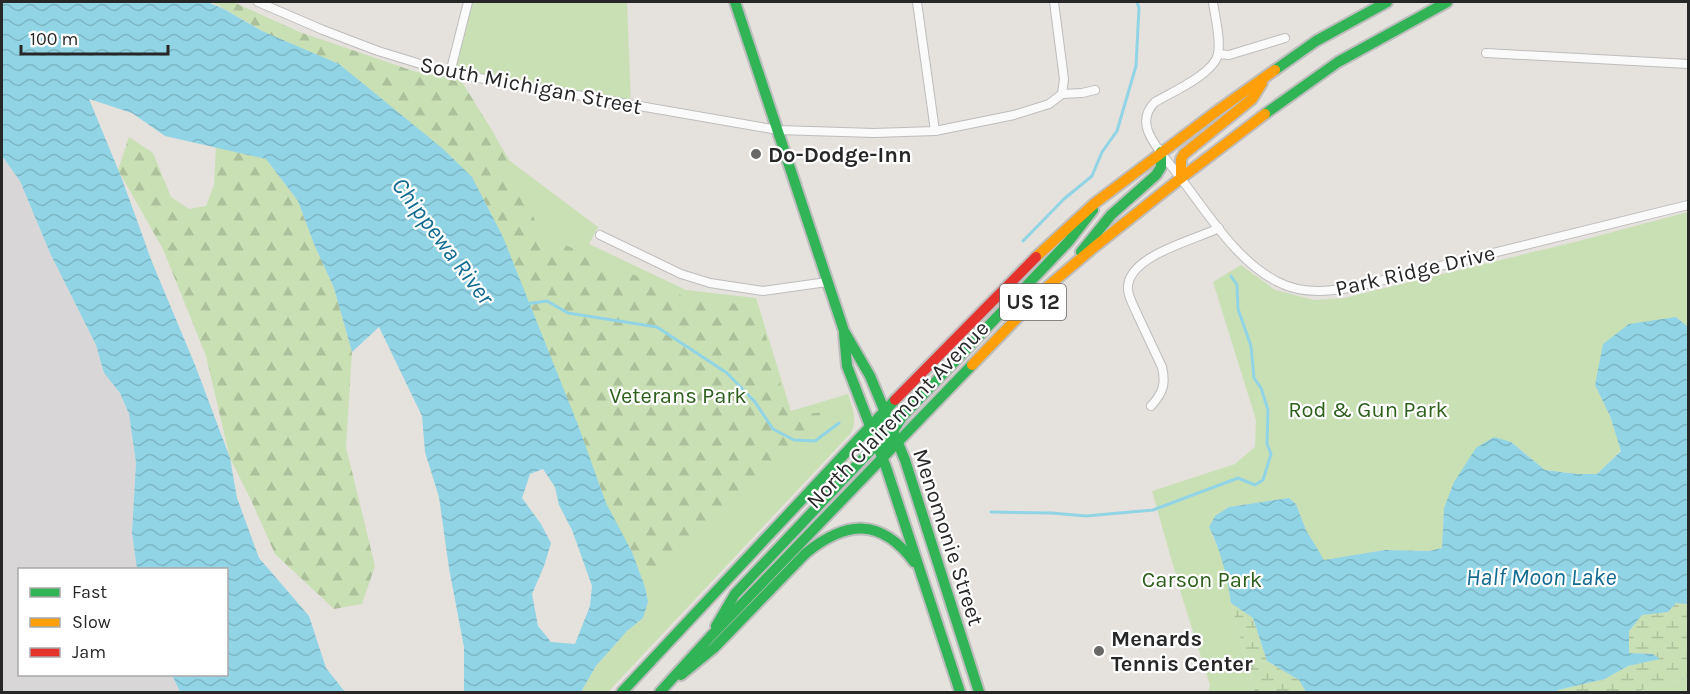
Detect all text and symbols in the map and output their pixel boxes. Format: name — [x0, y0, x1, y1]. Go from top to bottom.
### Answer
scale bar — [21, 18, 168, 56]
text: 100 m — [30, 28, 78, 50]
street label: South Michigan Street — [418, 52, 644, 120]
place label: Do-Dodge-Inn — [768, 142, 912, 168]
marker: Do-Dodge-Inn — [749, 147, 763, 161]
water label: Chippewa River — [386, 172, 500, 311]
street label: Park Ridge Drive — [1333, 240, 1498, 302]
road number: US 12 — [1000, 284, 1066, 320]
street label: North Clairemont Avenue — [801, 315, 994, 514]
park label: Veterans Park — [609, 383, 747, 409]
park label: Rod & Gun Park — [1288, 397, 1448, 423]
street label: Menomonie Street — [907, 446, 989, 629]
water label: Half Moon Lake — [1466, 563, 1616, 591]
park label: Carson Park — [1142, 567, 1262, 593]
legend — [18, 568, 228, 676]
text: Fast — [72, 581, 107, 603]
text: Slow — [72, 611, 111, 633]
place label: Menards Tennis Center — [1111, 626, 1253, 677]
text: Jam — [72, 641, 106, 663]
marker: Menards Tennis Center — [1092, 644, 1106, 658]

